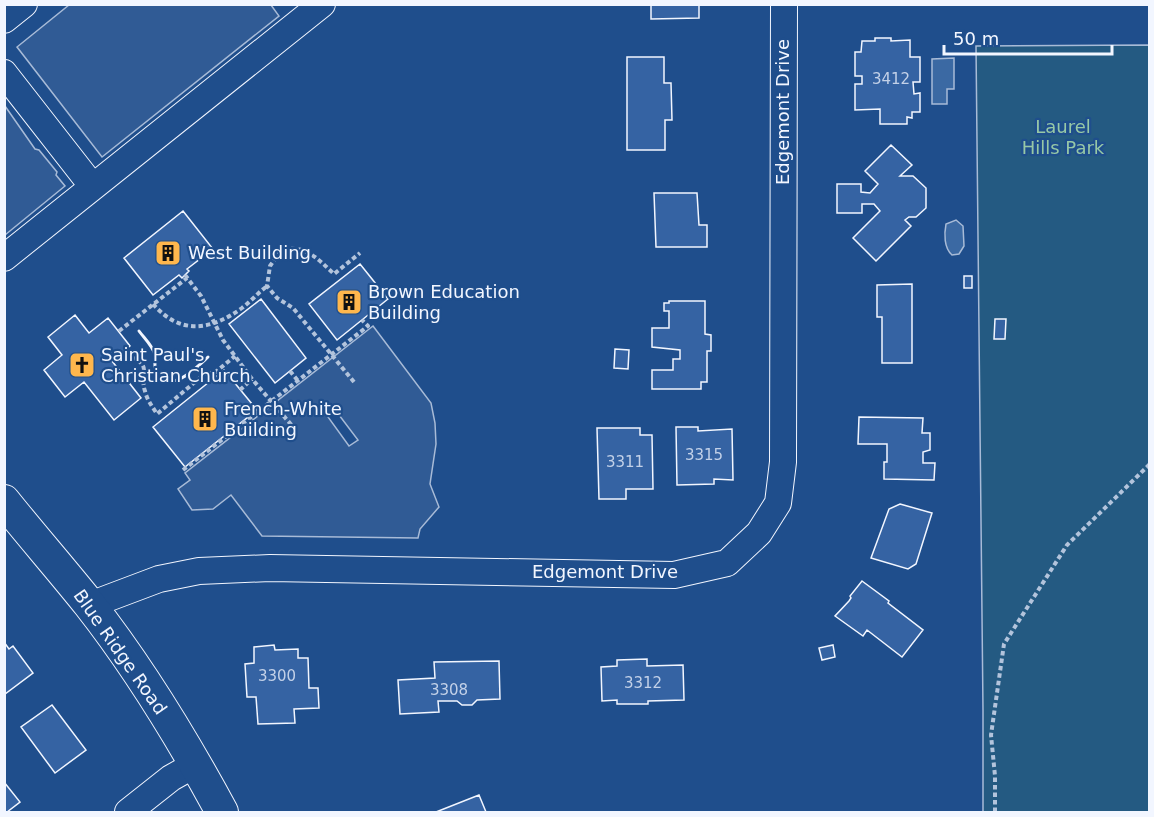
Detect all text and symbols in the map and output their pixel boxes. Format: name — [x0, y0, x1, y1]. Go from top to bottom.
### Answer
scale bar — [944, 18, 1112, 56]
text: 50 m — [953, 28, 999, 49]
street label: Edgemont Drive — [772, 39, 793, 185]
house number: 3412 — [872, 70, 910, 88]
park label: Laurel Hills Park — [1022, 116, 1105, 158]
building icon: West Building — [153, 238, 183, 268]
place label: West Building — [188, 242, 311, 263]
place label: Brown Education Building — [368, 281, 520, 323]
building icon: Brown Education Building — [334, 287, 364, 317]
place label: Saint Paul's Christian Church — [101, 344, 251, 386]
church icon: Saint Paul's Christian Church — [67, 350, 97, 380]
place label: French-White Building — [224, 398, 342, 440]
building icon: French-White Building — [190, 404, 220, 434]
house number: 3315 — [685, 446, 723, 464]
house number: 3311 — [606, 453, 644, 471]
street label: Edgemont Drive — [532, 561, 678, 582]
street label: Blue Ridge Road — [69, 585, 171, 718]
house number: 3300 — [258, 667, 296, 685]
house number: 3312 — [624, 674, 662, 692]
house number: 3308 — [430, 681, 468, 699]

